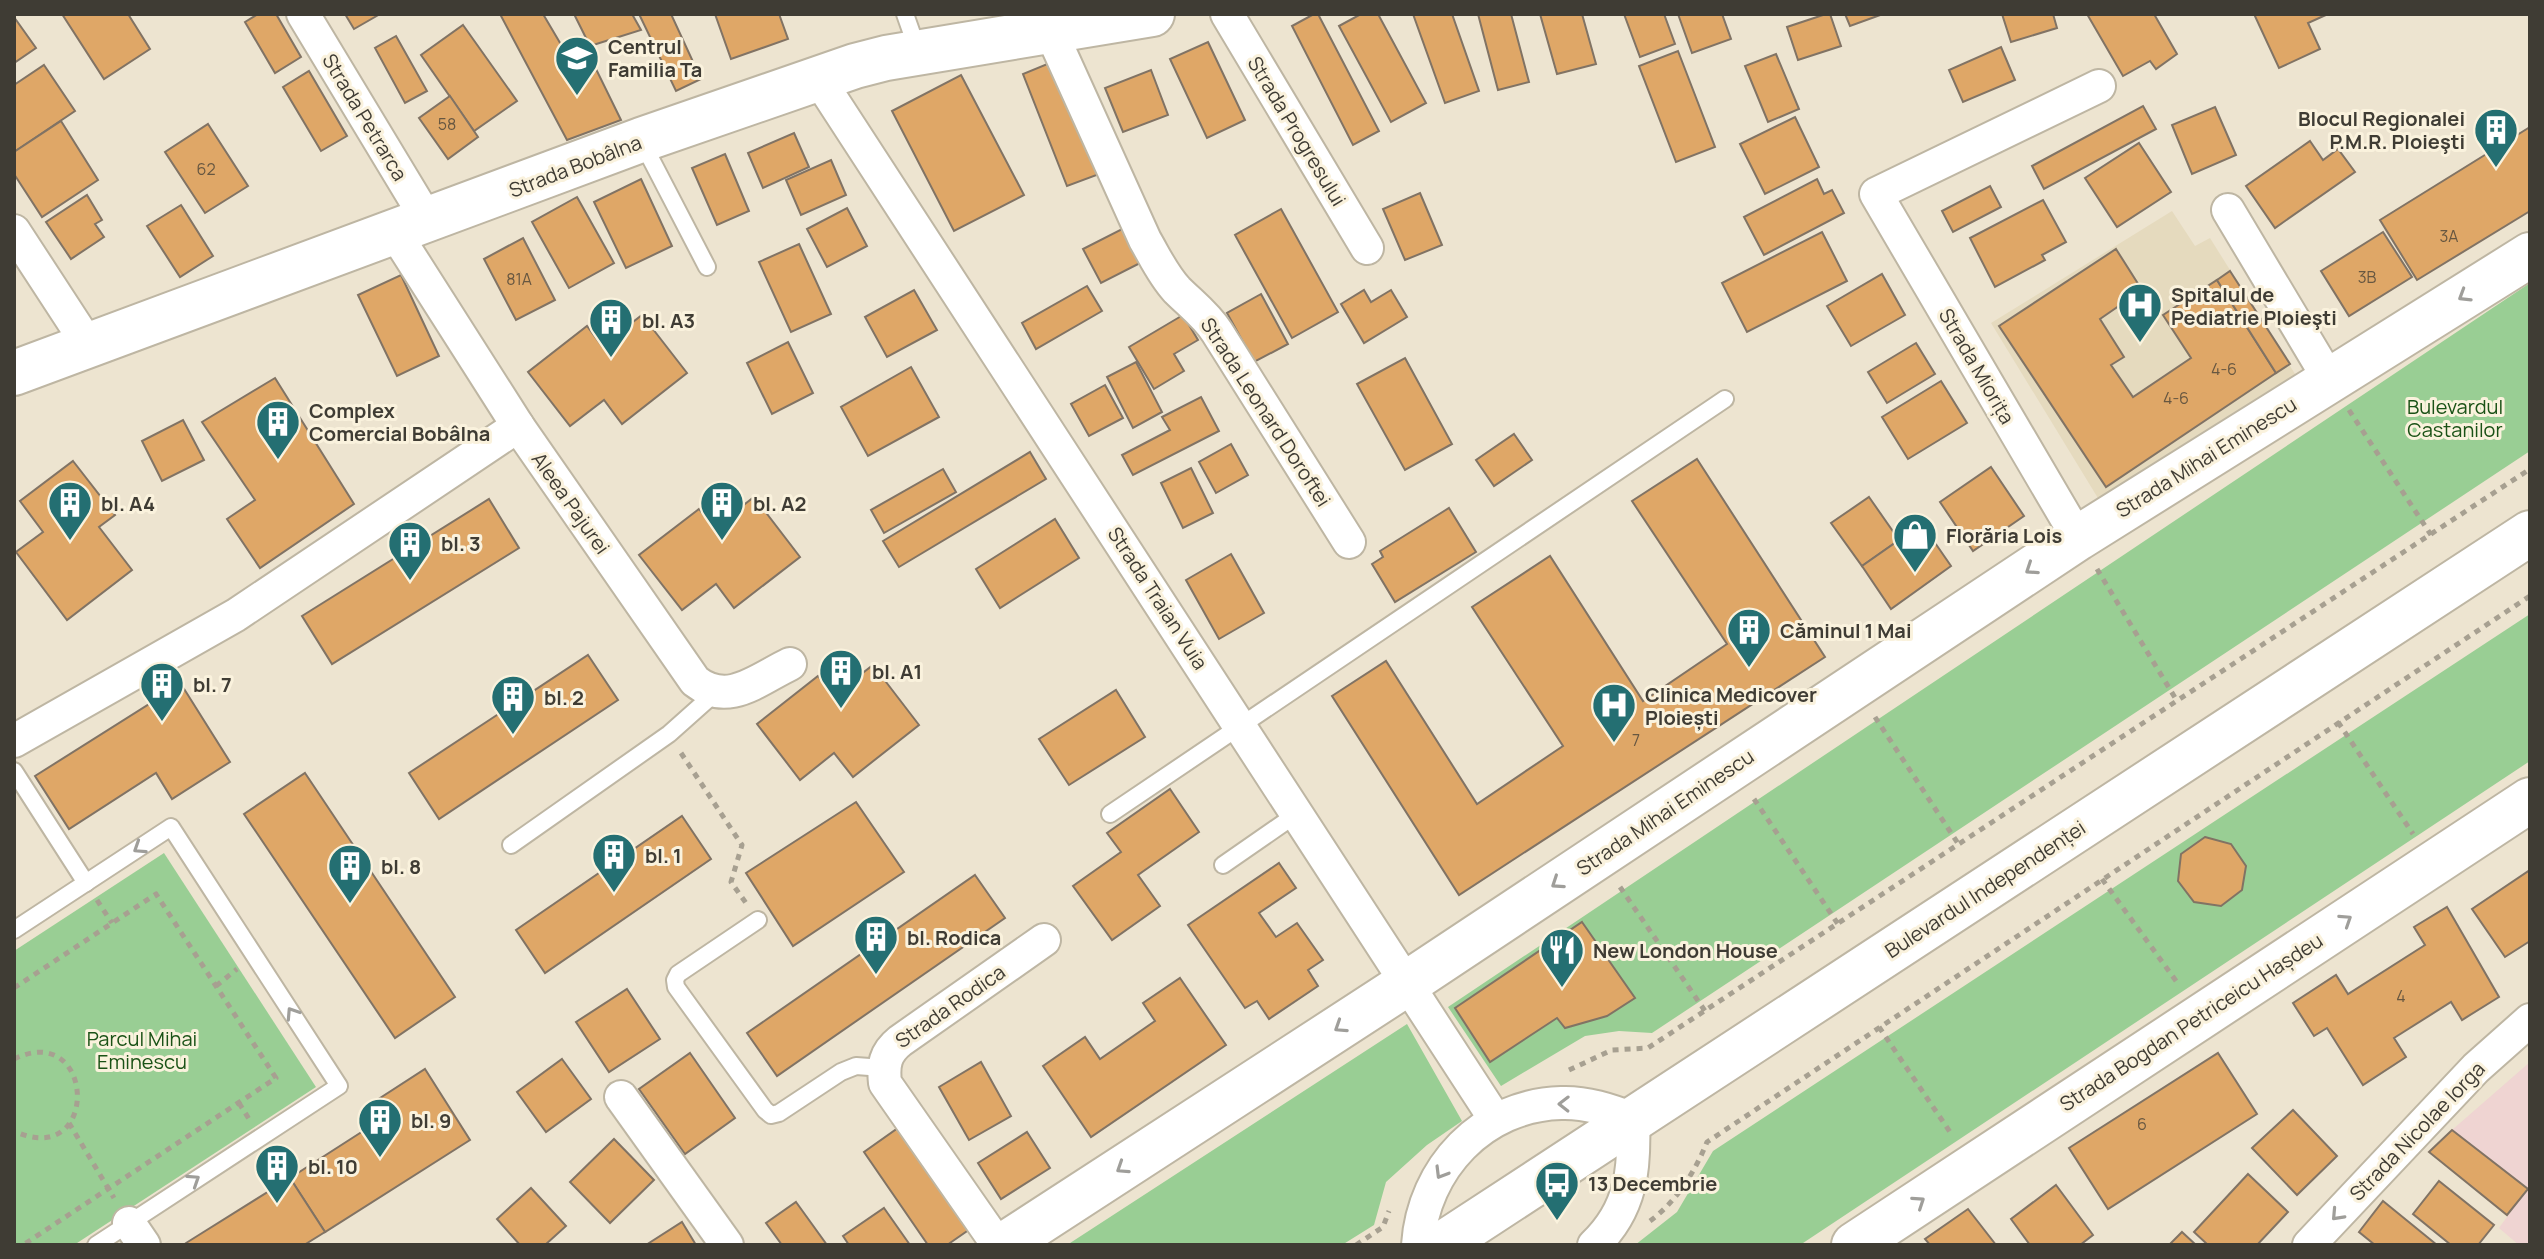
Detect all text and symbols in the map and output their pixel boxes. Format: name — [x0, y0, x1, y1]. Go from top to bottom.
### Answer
place label: Centrul Familia Ta — [608, 33, 702, 83]
school or university icon: Centrul Familia Ta — [553, 34, 601, 97]
street label: Strada Petrarca — [316, 48, 414, 186]
street label: Strada Progresului — [1242, 51, 1352, 211]
place label: Blocul Regionalei P.M.R. Ploieşti — [2298, 105, 2465, 155]
building icon: Blocul Regionalei P.M.R. Ploieşti — [2472, 106, 2520, 169]
house number: 58 — [438, 113, 456, 135]
street label: Strada Bobâlna — [505, 128, 645, 204]
house number: 62 — [196, 158, 216, 180]
house number: 3A — [2440, 225, 2458, 247]
house number: 3B — [2358, 266, 2377, 288]
house number: 81A — [506, 268, 532, 290]
hospital icon: Spitalul de Pediatrie Ploieşti — [2116, 281, 2164, 344]
place label: Spitalul de Pediatrie Ploieşti — [2171, 281, 2337, 331]
one-way arrow — [2458, 286, 2472, 301]
building icon: bl. A3 — [587, 296, 635, 359]
street label: Strada Miorița — [1933, 303, 2021, 429]
place label: bl. A3 — [642, 307, 695, 334]
street label: Strada Leonard Doroftei — [1195, 312, 1337, 512]
house number: 4-6 — [2211, 358, 2237, 380]
house number: 4-6 — [2163, 387, 2189, 409]
street label: Strada Mihai Eminescu — [2111, 390, 2301, 524]
park label: Bulevardul Castanilor — [2407, 393, 2503, 443]
place label: Complex Comercial Bobâlna — [309, 397, 490, 447]
building icon: Complex Comercial Bobâlna — [254, 398, 302, 461]
street label: Aleea Pajurei — [526, 447, 616, 559]
building icon: bl. A4 — [46, 479, 94, 542]
building icon: bl. A2 — [698, 479, 746, 542]
place label: bl. A4 — [101, 490, 155, 517]
place label: bl. A2 — [753, 490, 806, 517]
shop icon: Florăria Lois — [1891, 511, 1939, 574]
building icon: bl. 3 — [386, 519, 434, 582]
street label: Strada Traian Vuia — [1102, 522, 1214, 674]
place label: Florăria Lois — [1946, 522, 2062, 549]
place label: bl. 3 — [441, 530, 481, 557]
one-way arrow — [2025, 560, 2039, 575]
building icon: Căminul 1 Mai — [1725, 606, 1773, 669]
place label: Căminul 1 Mai — [1780, 617, 1912, 644]
building icon: bl. A1 — [817, 647, 865, 710]
place label: bl. A1 — [872, 658, 922, 685]
building icon: bl. 7 — [138, 660, 186, 723]
place label: bl. 7 — [193, 671, 232, 698]
building icon: bl. 2 — [489, 673, 537, 736]
hospital icon: Clinica Medicover Ploiești — [1590, 681, 1638, 744]
place label: Clinica Medicover Ploiești — [1645, 681, 1817, 731]
place label: bl. 2 — [544, 684, 584, 711]
house number: 7 — [1632, 729, 1640, 751]
street label: Strada Mihai Eminescu — [1571, 743, 1759, 881]
street label: Bulevardul Independenței — [1880, 814, 2090, 964]
building icon: bl. 1 — [590, 831, 638, 894]
one-way arrow — [133, 839, 147, 854]
building icon: bl. 8 — [326, 842, 374, 905]
place label: bl. 1 — [645, 842, 682, 869]
place label: bl. 8 — [381, 853, 421, 880]
one-way arrow — [1552, 874, 1566, 889]
building icon: bl. Rodica — [852, 913, 900, 976]
one-way arrow — [2337, 914, 2351, 929]
place label: bl. Rodica — [907, 924, 1001, 951]
restaurant icon: New London House — [1538, 926, 1586, 989]
street label: Strada Bogdan Petriceicu Hașdeu — [2054, 927, 2328, 1117]
place label: New London House — [1593, 937, 1778, 964]
street label: Strada Rodica — [890, 958, 1010, 1054]
house number: 4 — [2396, 985, 2406, 1007]
one-way arrow — [287, 1007, 302, 1021]
one-way arrow — [1335, 1017, 1349, 1032]
park label: Parcul Mihai Eminescu — [87, 1025, 197, 1075]
street label: Strada Nicolae Iorga — [2343, 1055, 2491, 1207]
one-way arrow — [1557, 1095, 1570, 1112]
building icon: bl. 9 — [356, 1096, 404, 1159]
place label: bl. 9 — [411, 1107, 451, 1134]
house number: 6 — [2137, 1113, 2147, 1135]
building icon: bl. 10 — [253, 1142, 301, 1205]
place label: bl. 10 — [308, 1153, 358, 1180]
one-way arrow — [1117, 1159, 1131, 1174]
bus stop icon: 13 Decembrie — [1533, 1159, 1581, 1222]
one-way arrow — [1435, 1164, 1451, 1179]
place label: 13 Decembrie — [1588, 1170, 1717, 1197]
one-way arrow — [186, 1175, 200, 1190]
one-way arrow — [1910, 1197, 1924, 1212]
one-way arrow — [2332, 1205, 2346, 1220]

